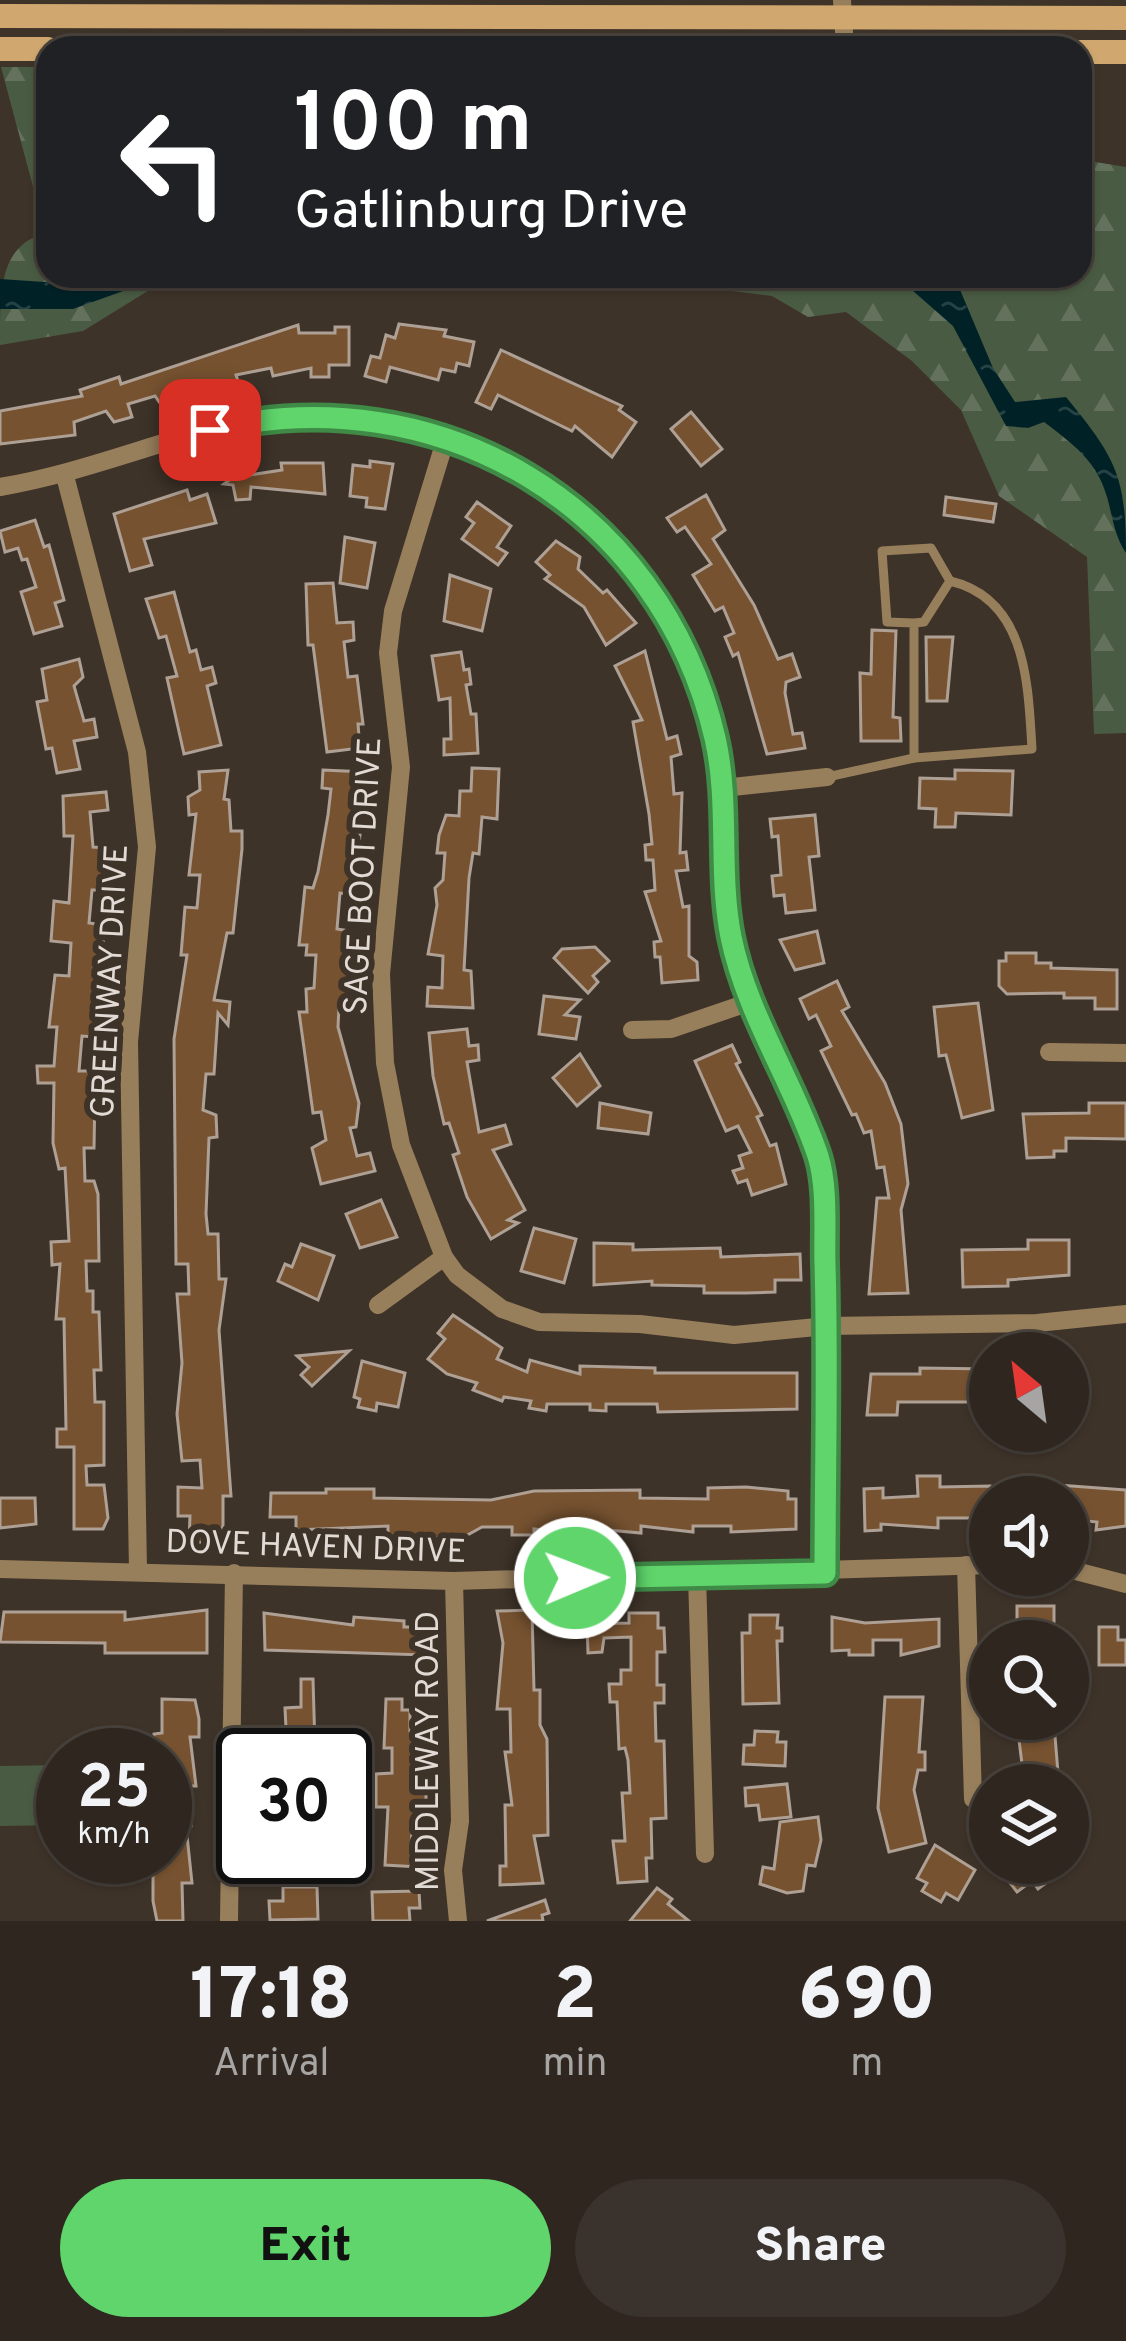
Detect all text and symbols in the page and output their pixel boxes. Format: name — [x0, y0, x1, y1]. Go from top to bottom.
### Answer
text: 100 m — [294, 75, 533, 181]
icon: left — [96, 84, 252, 240]
text: Gatlinburg Drive — [294, 179, 688, 248]
pin — [159, 379, 261, 481]
icon: arrive — [177, 397, 243, 463]
street label: SAGE BOOT DRIVE — [337, 736, 393, 1016]
street label: GREENWAY DRIVE — [84, 843, 140, 1119]
north arrow — [969, 1332, 1089, 1452]
map controls — [969, 1332, 1089, 1884]
button: sound — [969, 1476, 1089, 1596]
position arrow — [512, 1515, 638, 1641]
street label: DOVE HAVEN DRIVE — [165, 1523, 467, 1575]
street label: MIDDLEWAY ROAD — [409, 1611, 451, 1891]
button: search — [969, 1620, 1089, 1740]
speed limit sign: 30 — [216, 1728, 372, 1884]
text: 25 — [77, 1753, 151, 1829]
button: layers — [969, 1764, 1089, 1884]
text: km/h — [78, 1817, 150, 1854]
text: 17:18 — [190, 1953, 353, 2045]
text: 2 — [553, 1953, 597, 2045]
text: 690 — [797, 1953, 936, 2045]
text: Arrival — [213, 2041, 329, 2090]
text: min — [543, 2041, 607, 2090]
text: m — [850, 2041, 883, 2090]
button: Exit — [60, 2179, 551, 2317]
button: Share — [575, 2179, 1066, 2317]

